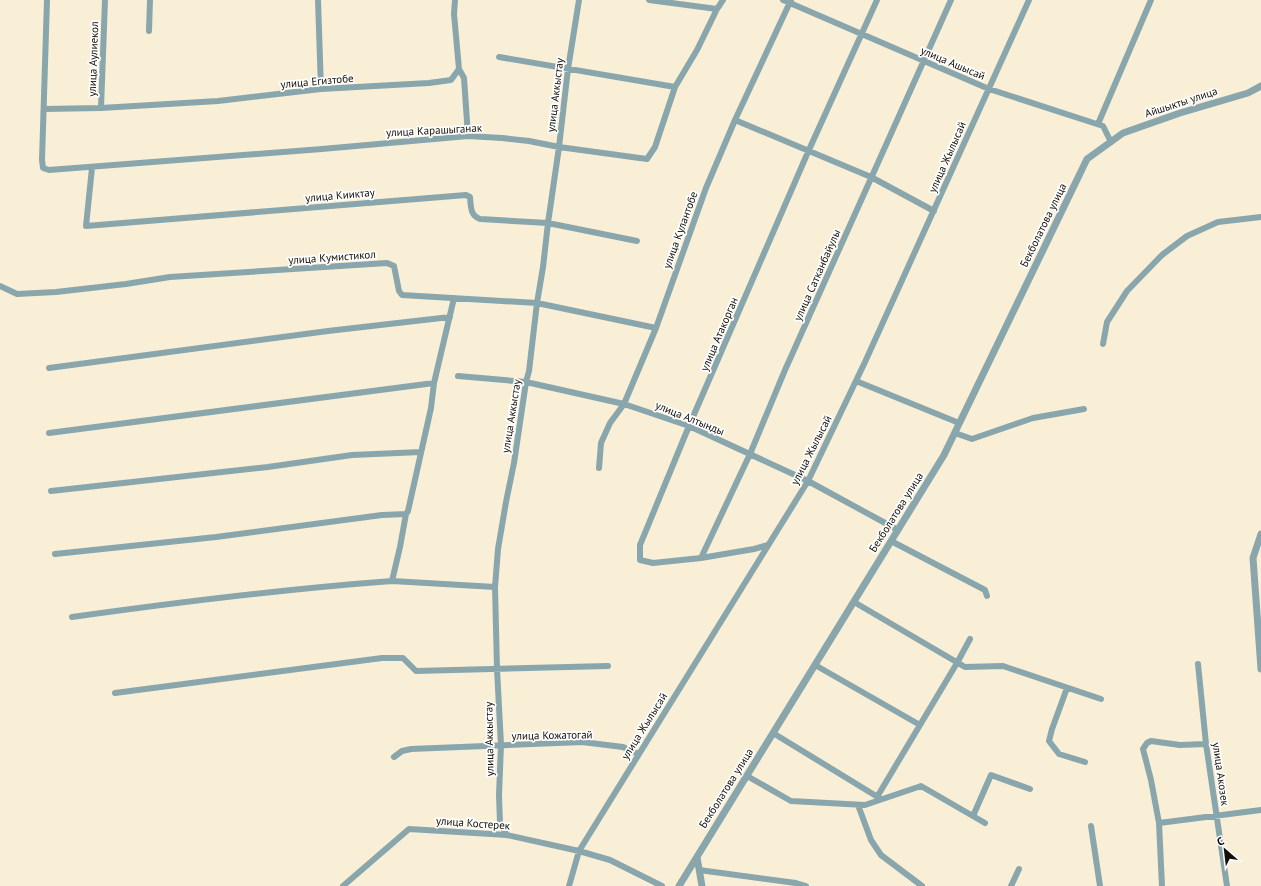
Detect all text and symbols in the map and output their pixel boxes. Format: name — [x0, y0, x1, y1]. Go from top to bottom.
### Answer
street label: улица Аулиекол — [85, 21, 101, 97]
street label: улица Ашысай — [919, 43, 987, 83]
street label: улица Аккыстау — [544, 56, 567, 133]
street label: улица Егизтобе — [280, 71, 355, 91]
street label: Айшыкты улица — [1143, 84, 1219, 120]
street label: улица Жылысай — [925, 119, 969, 195]
street label: улица Карашыганак — [386, 120, 483, 140]
street label: Бекболатова улица — [1017, 181, 1069, 269]
street label: улица Кииктау — [305, 185, 376, 205]
street label: улица Кулантобе — [660, 189, 701, 271]
street label: улица Сатканбайулы — [791, 227, 843, 323]
street label: улица Кумистикол — [288, 247, 376, 267]
street label: улица Атакорган — [697, 295, 741, 373]
street label: улица Аккыстау — [498, 377, 524, 454]
street label: улица Алтынды — [653, 398, 727, 438]
street label: улица Жылысай — [787, 413, 835, 487]
street label: Бекболатова улица — [866, 469, 926, 555]
street label: улица Жылысай — [618, 690, 670, 762]
street label: улица Аккыстау — [481, 701, 497, 776]
street label: улица Кожатогай — [511, 727, 593, 743]
street label: улица Акозек — [1210, 741, 1232, 807]
street label: Бекболатова улица — [696, 745, 756, 831]
street label: улица Костерек — [436, 813, 511, 833]
north arrow — [1205, 830, 1245, 870]
text: С — [1214, 834, 1226, 849]

